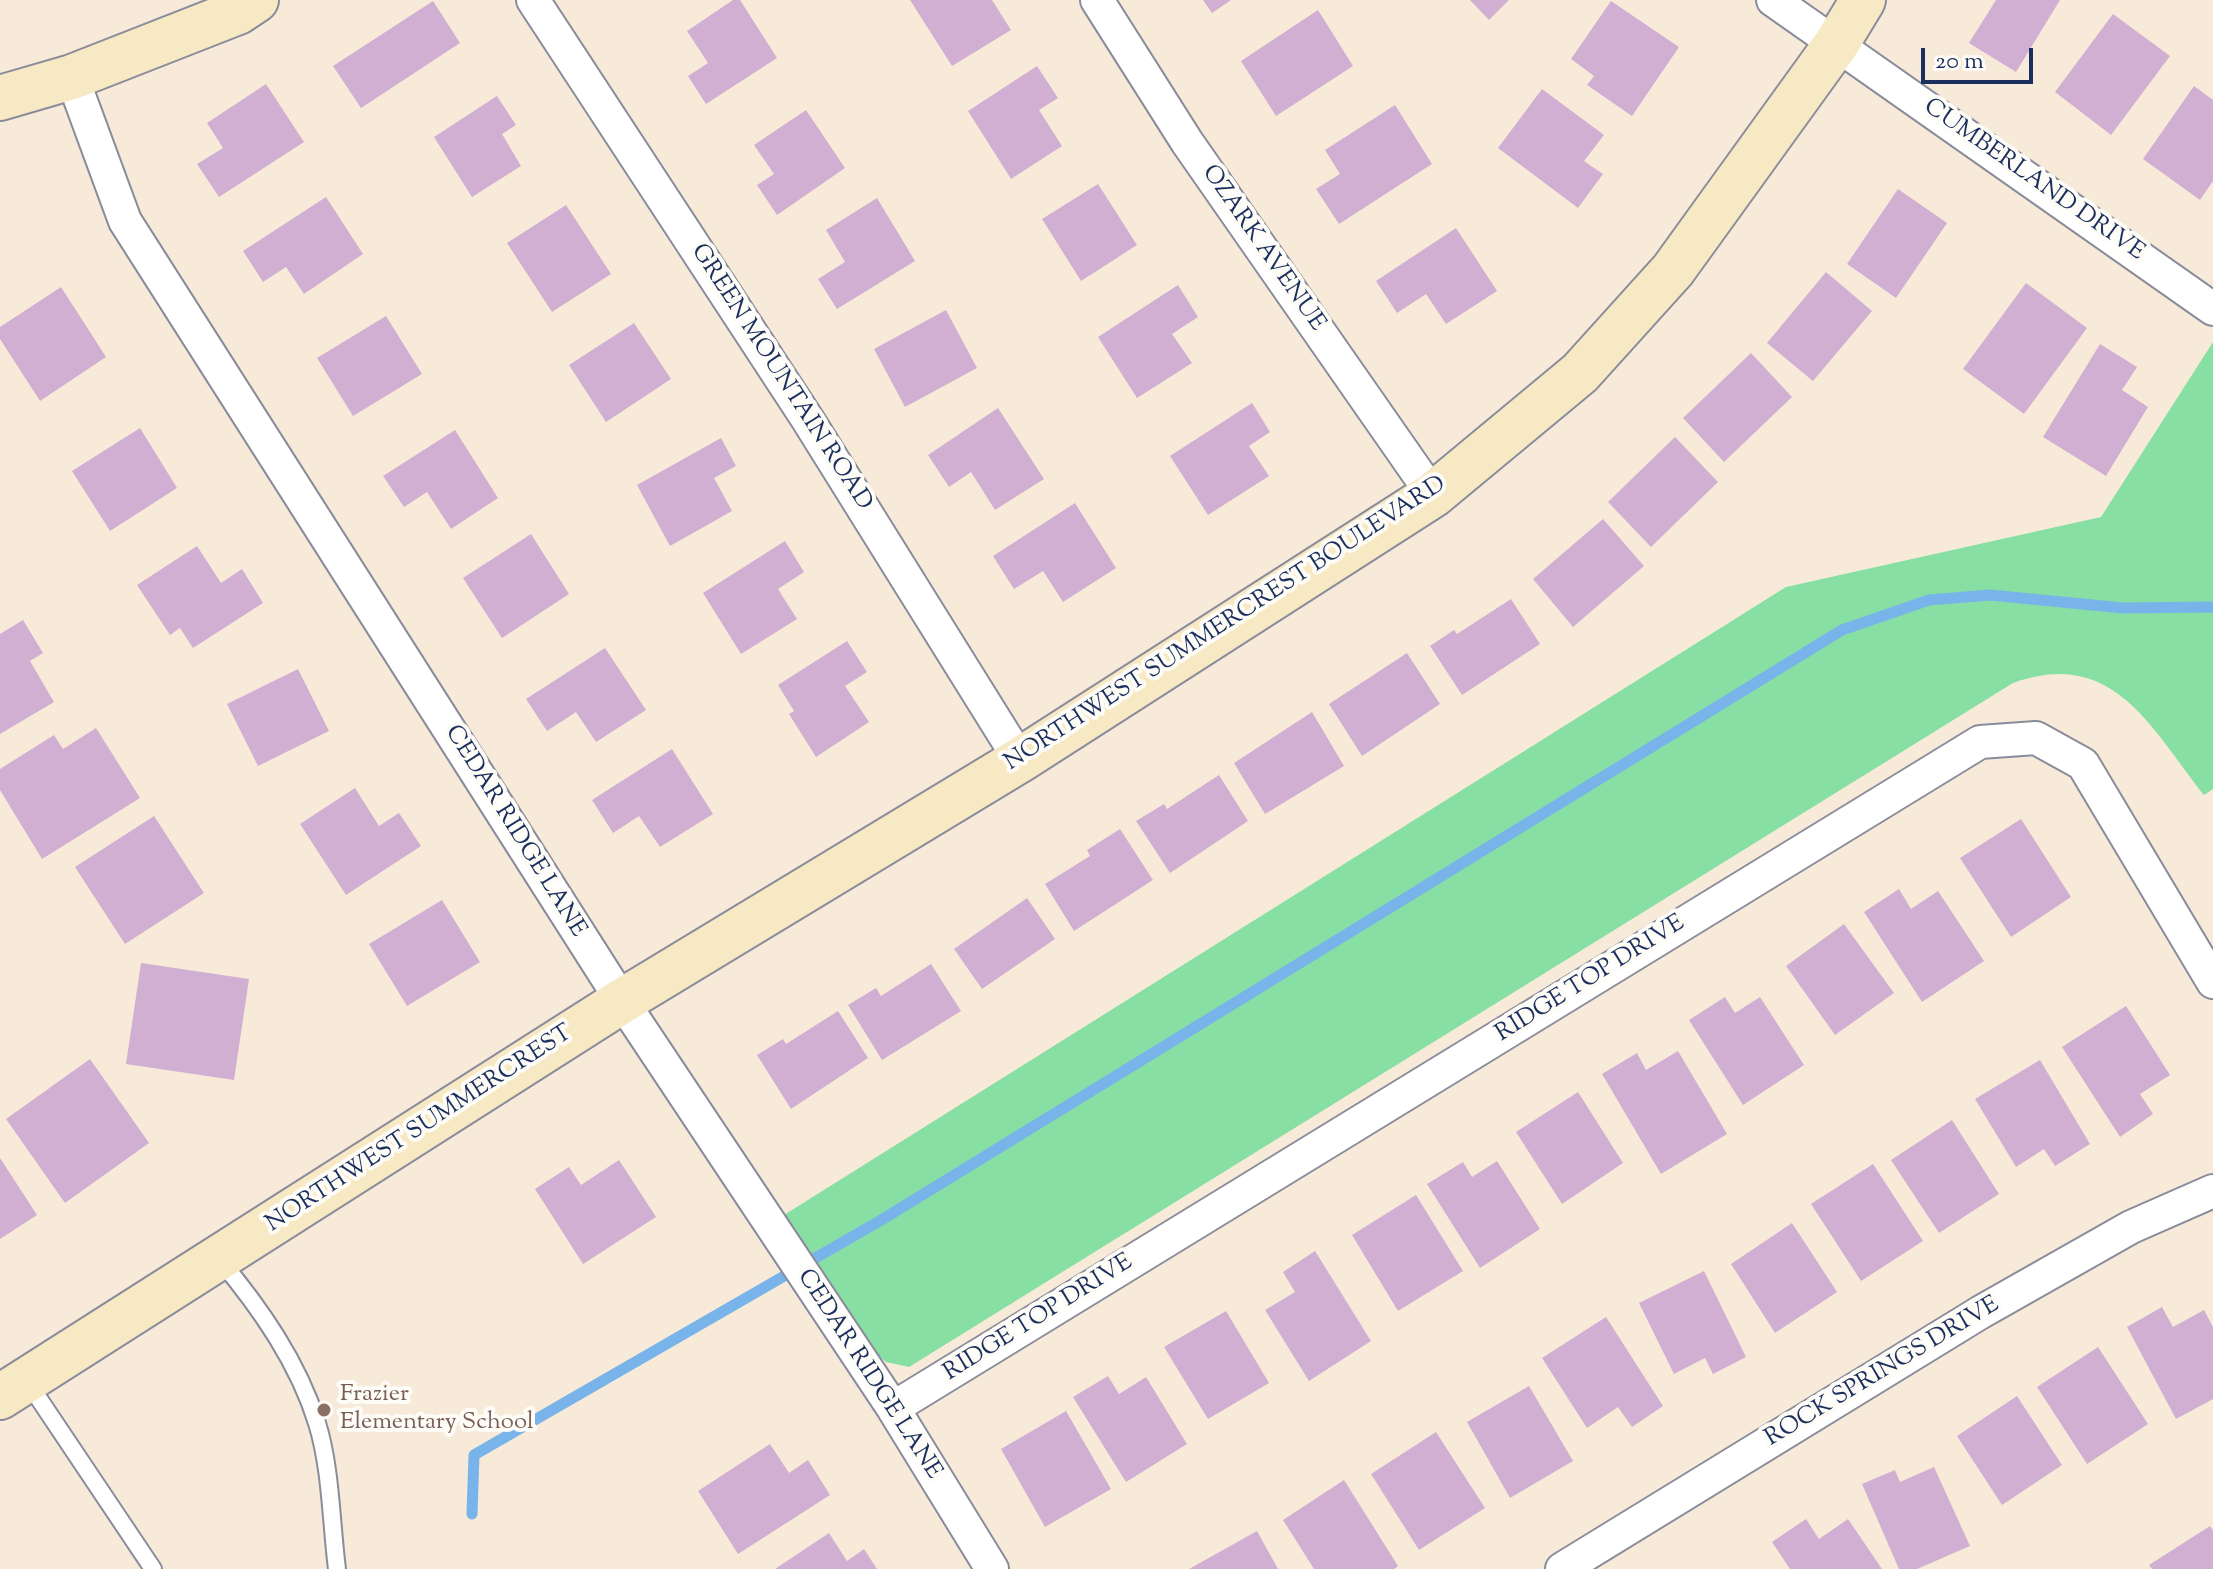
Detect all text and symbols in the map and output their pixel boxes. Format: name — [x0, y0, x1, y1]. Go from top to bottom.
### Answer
scale bar — [1925, 32, 2037, 82]
text: 20 m — [1935, 45, 1984, 79]
street label: CUMBERLAND DRIVE — [1917, 94, 2149, 268]
street label: OZARK AVENUE — [1194, 160, 1330, 338]
street label: GREEN MOUNTAIN ROAD — [683, 239, 877, 517]
street label: NORTHWEST SUMMERCREST BOULEVARD — [1000, 471, 1452, 779]
street label: CEDAR RIDGE LANE — [437, 721, 591, 943]
street label: RIDGE TOP DRIVE — [1491, 910, 1691, 1050]
street label: NORTHWEST SUMMERCREST — [261, 1020, 579, 1240]
street label: RIDGE TOP DRIVE — [939, 1249, 1139, 1389]
street label: CEDAR RIDGE LANE — [789, 1265, 947, 1485]
street label: ROCK SPRINGS DRIVE — [1761, 1292, 2005, 1454]
place label: Frazier Elementary School — [340, 1382, 534, 1438]
marker: Frazier Elementary School — [315, 1401, 333, 1419]

